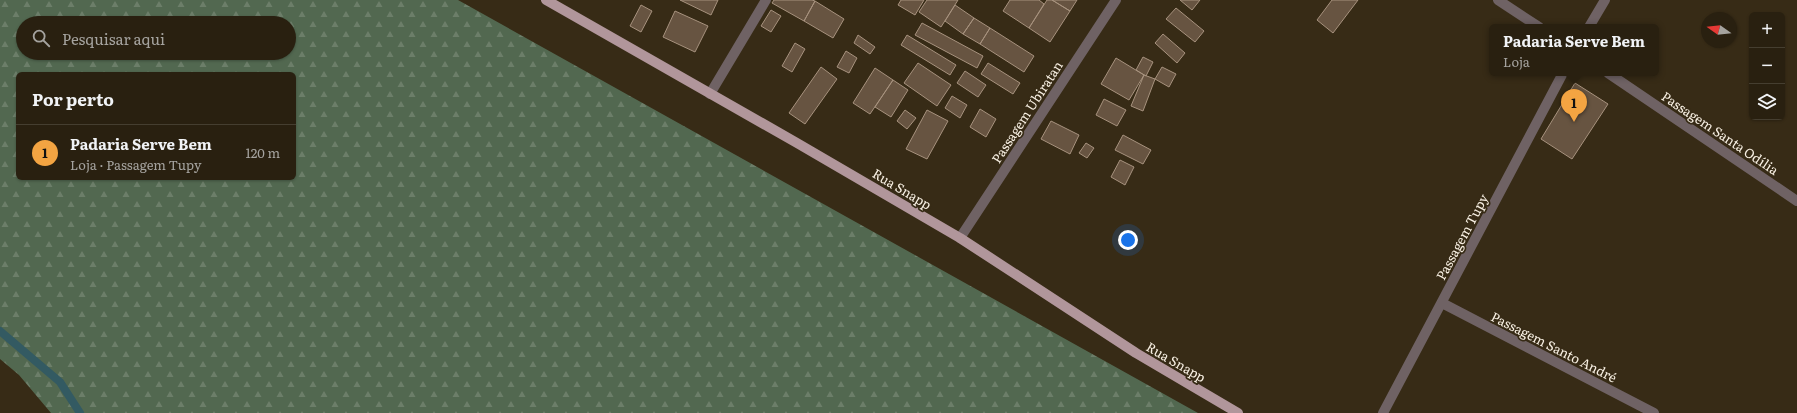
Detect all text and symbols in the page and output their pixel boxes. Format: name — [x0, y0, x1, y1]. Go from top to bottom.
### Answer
north arrow — [1701, 12, 1737, 48]
map controls — [1749, 12, 1785, 120]
button: + — [1749, 12, 1785, 48]
search box — [16, 16, 296, 60]
popup — [1489, 24, 1659, 76]
icon: search — [30, 27, 52, 49]
text: Pesquisar aqui — [62, 27, 165, 50]
text: Padaria Serve Bem — [1503, 29, 1645, 52]
button: − — [1749, 48, 1785, 84]
text: Loja — [1503, 52, 1530, 71]
street label: Passagem Ubiratan — [986, 57, 1067, 167]
button: layers — [1749, 84, 1785, 120]
text: Por perto — [32, 86, 114, 111]
street label: Passagem Santa Odília — [1658, 86, 1783, 179]
pin: 1 — [1561, 89, 1587, 122]
text: Padaria Serve Bem — [70, 132, 212, 155]
text: 1 — [42, 143, 48, 162]
text: 120 m — [245, 143, 280, 162]
text: Loja · Passagem Tupy — [70, 155, 201, 174]
street label: Rua Snapp — [869, 163, 935, 214]
street label: Passagem Tupy — [1431, 190, 1493, 283]
your location — [1118, 230, 1138, 250]
street label: Passagem Santo André — [1488, 307, 1621, 387]
street label: Rua Snapp — [1143, 337, 1210, 386]

